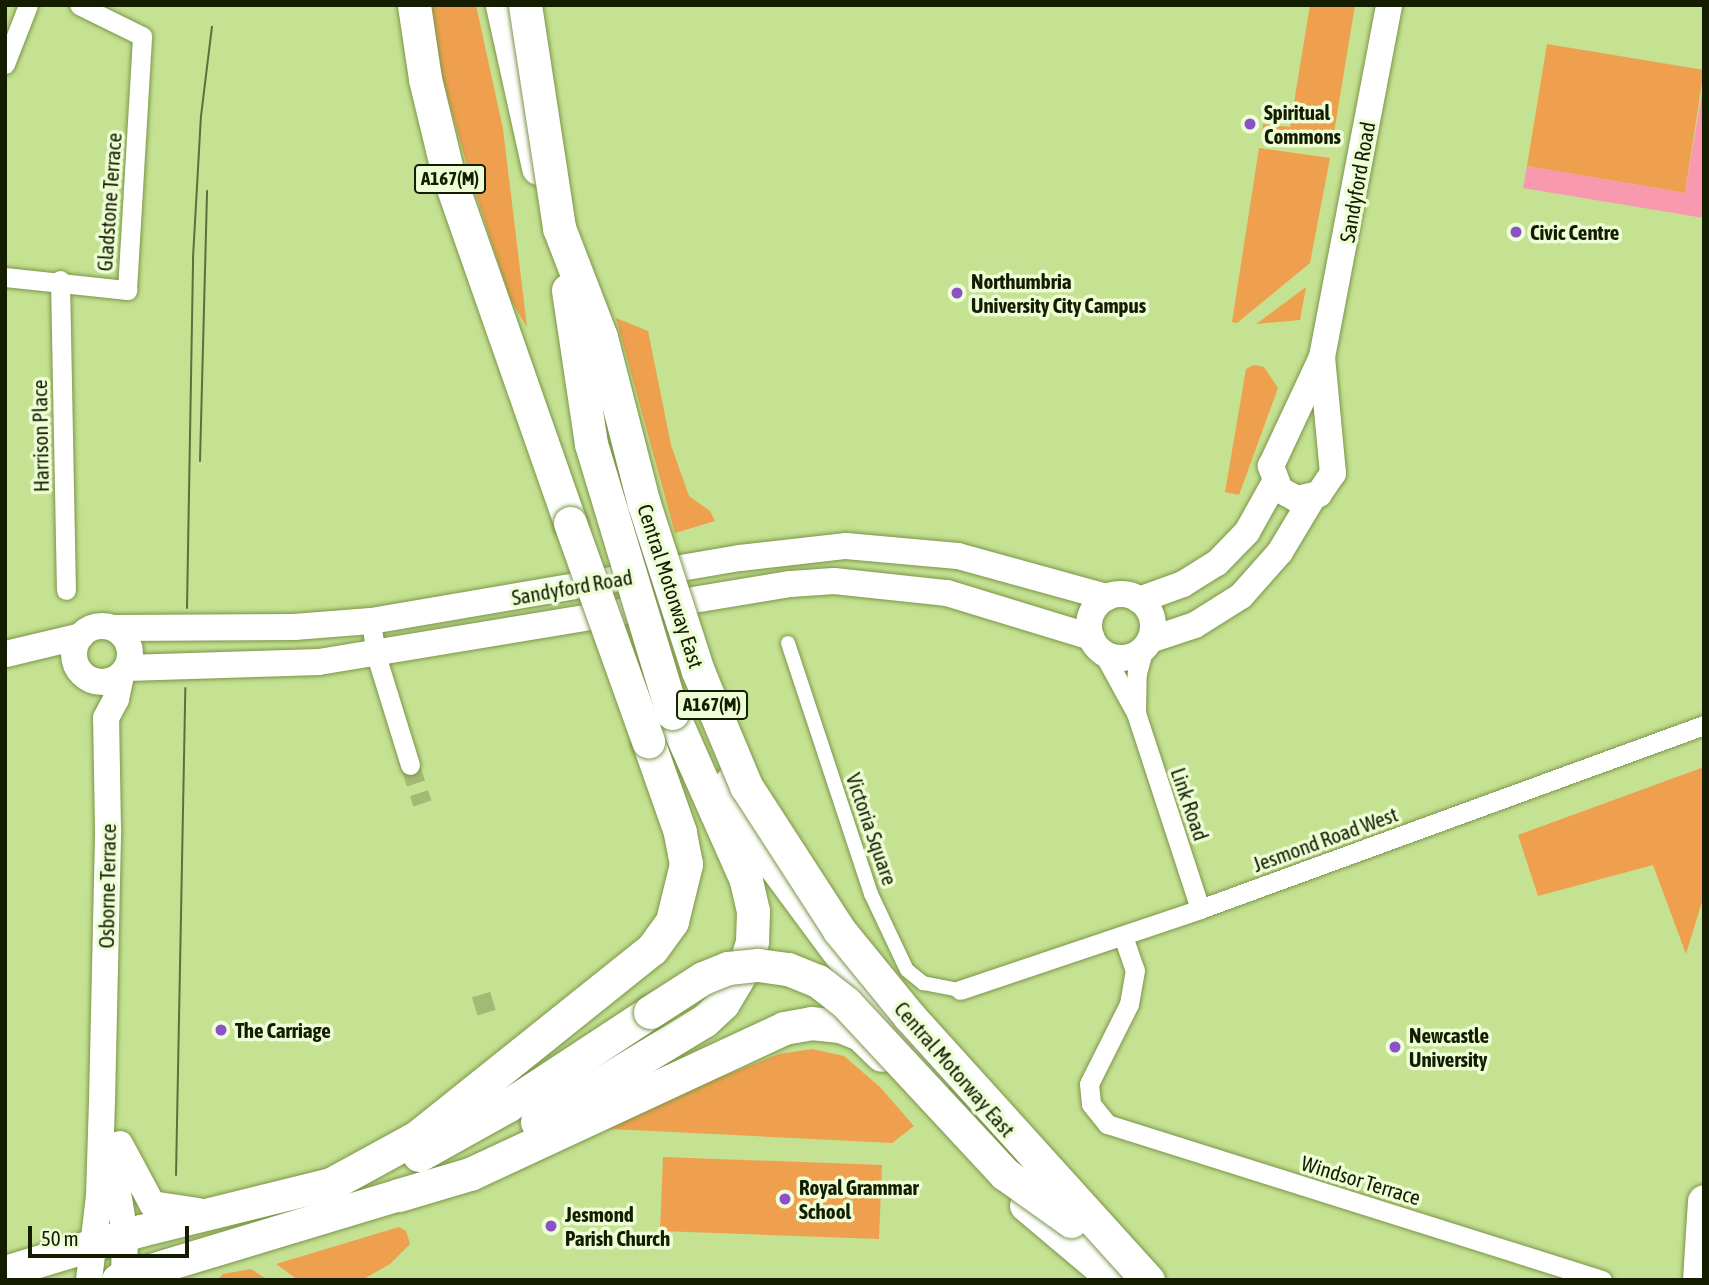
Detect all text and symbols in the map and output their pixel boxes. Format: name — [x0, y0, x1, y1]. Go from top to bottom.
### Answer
place label: Spiritual Commons — [1264, 99, 1341, 149]
marker: Spiritual Commons — [1242, 116, 1258, 132]
street label: Sandyford Road — [1334, 120, 1380, 244]
street label: Gladstone Terrace — [92, 132, 126, 272]
road number: A167(M) — [413, 164, 487, 195]
place label: Civic Centre — [1530, 219, 1619, 245]
marker: Civic Centre — [1508, 224, 1524, 240]
place label: Northumbria University City Campus — [971, 268, 1146, 318]
marker: Northumbria University City Campus — [949, 285, 965, 301]
street label: Harrison Place — [26, 380, 54, 492]
street label: Central Motorway East — [633, 501, 709, 671]
street label: Sandyford Road — [510, 564, 634, 610]
road number: A167(M) — [675, 690, 749, 720]
street label: Link Road — [1166, 764, 1214, 844]
street label: Victoria Square — [841, 770, 903, 888]
street label: Jesmond Road West — [1249, 801, 1401, 877]
street label: Osborne Terrace — [93, 823, 121, 949]
street label: Central Motorway East — [889, 996, 1021, 1142]
place label: The Carriage — [235, 1017, 331, 1043]
marker: The Carriage — [213, 1022, 229, 1038]
place label: Newcastle University — [1409, 1022, 1489, 1072]
marker: Newcastle University — [1387, 1039, 1403, 1055]
street label: Windsor Terrace — [1298, 1150, 1424, 1210]
place label: Royal Grammar School — [799, 1174, 919, 1224]
marker: Royal Grammar School — [777, 1191, 793, 1207]
place label: Jesmond Parish Church — [565, 1201, 670, 1251]
scale bar — [32, 1212, 192, 1256]
marker: Jesmond Parish Church — [543, 1218, 559, 1234]
text: 50 m — [41, 1226, 79, 1250]

